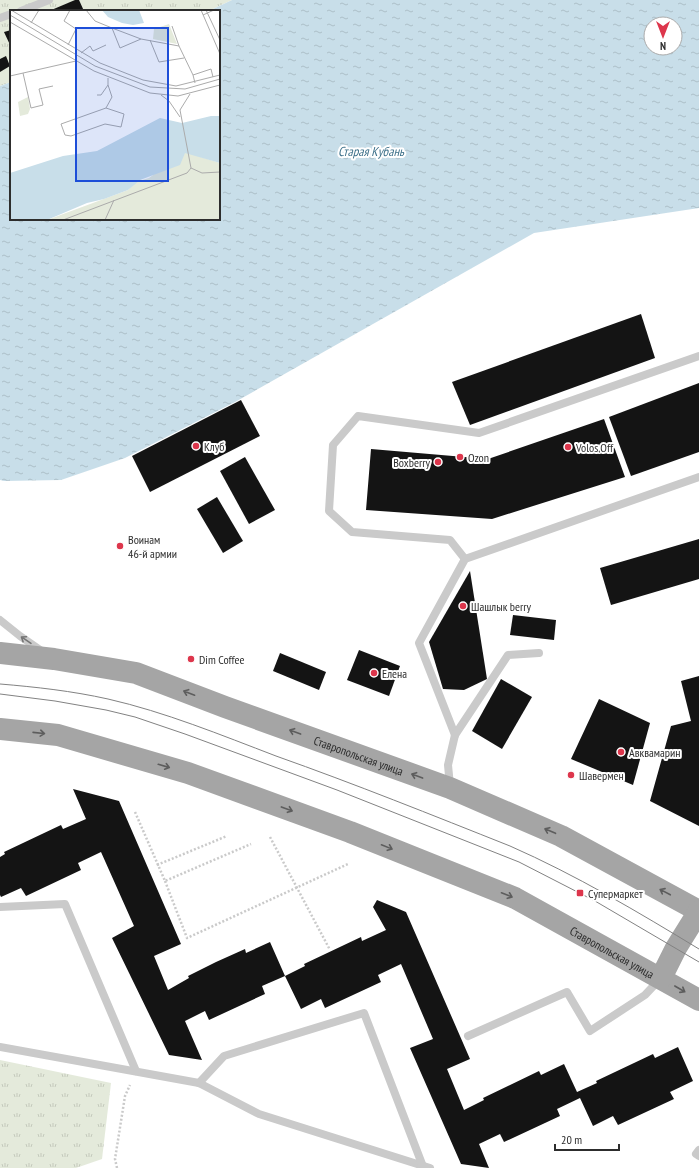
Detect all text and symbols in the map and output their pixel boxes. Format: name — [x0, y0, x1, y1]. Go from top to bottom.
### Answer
inset map — [10, 10, 220, 220]
north arrow — [643, 16, 683, 56]
text: N — [660, 39, 666, 53]
water label: Старая Кубань — [338, 143, 405, 160]
place label: Клуб — [204, 439, 224, 454]
place label: Volos.Off — [575, 440, 614, 455]
marker: Клуб — [191, 441, 201, 451]
marker: Volos.Off — [563, 442, 573, 452]
place label: Ozon — [468, 450, 489, 465]
marker: Ozon — [455, 452, 465, 462]
place label: Boxberry — [393, 455, 430, 470]
marker: Boxberry — [433, 457, 443, 467]
place label: Воинам 46-й армии — [128, 532, 177, 561]
marker: Воинам 46-й армии — [115, 541, 125, 551]
place label: Шашлык berry — [471, 599, 532, 614]
marker: Шашлык berry — [458, 601, 468, 611]
one-way arrow — [21, 636, 32, 644]
place label: Dim Coffee — [199, 652, 244, 667]
marker: Dim Coffee — [186, 654, 196, 664]
place label: Елена — [382, 666, 407, 681]
marker: Елена — [369, 668, 379, 678]
one-way arrow — [183, 688, 195, 696]
one-way arrow — [289, 727, 301, 735]
one-way arrow — [32, 729, 45, 737]
street label: Ставропольская улица — [312, 732, 406, 778]
place label: Авквамарин — [629, 745, 681, 760]
marker: Авквамарин — [616, 747, 626, 757]
one-way arrow — [158, 763, 171, 770]
place label: Шавермен — [579, 768, 624, 783]
marker: Шавермен — [566, 770, 576, 780]
one-way arrow — [411, 772, 423, 780]
one-way arrow — [281, 805, 293, 813]
one-way arrow — [544, 827, 556, 834]
one-way arrow — [380, 843, 392, 851]
place label: Супермаркет — [588, 886, 643, 901]
marker: Супермаркет — [575, 888, 585, 898]
one-way arrow — [659, 888, 671, 896]
one-way arrow — [501, 891, 513, 899]
street label: Ставропольская улица — [567, 923, 657, 981]
one-way arrow — [674, 986, 686, 994]
scale bar — [555, 1126, 619, 1152]
text: 20 m — [561, 1132, 582, 1147]

